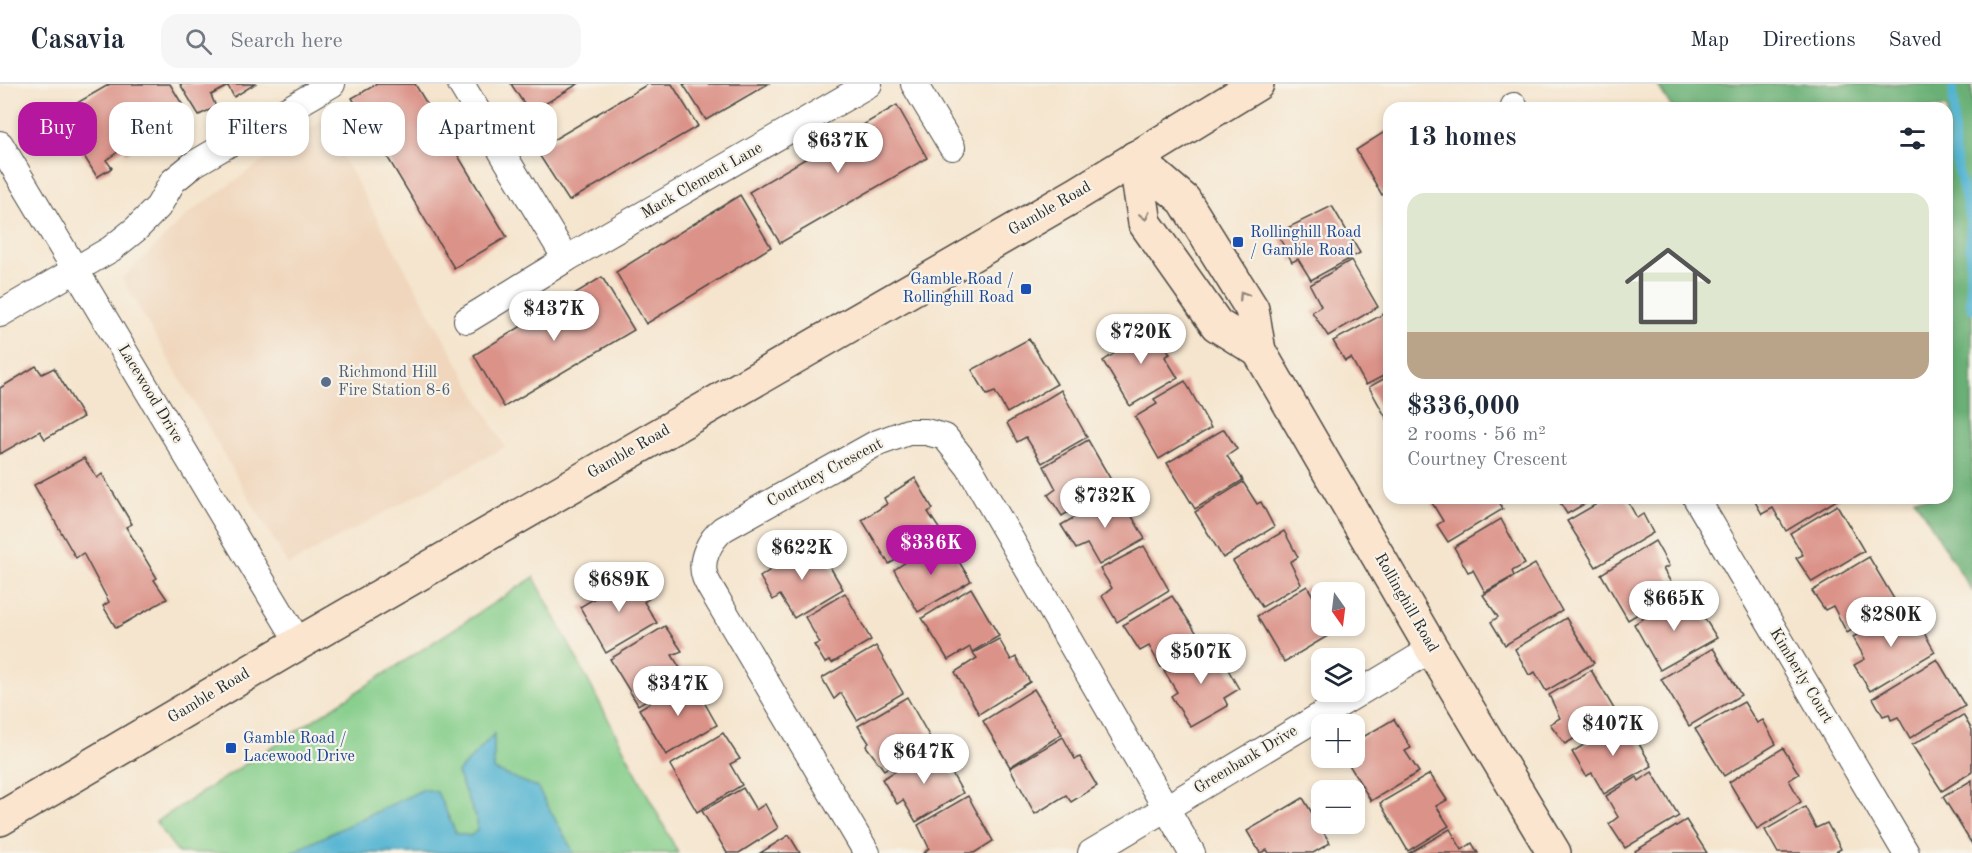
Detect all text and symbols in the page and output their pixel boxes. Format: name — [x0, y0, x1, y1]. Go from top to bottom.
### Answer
search box — [161, 14, 581, 68]
icon: search — [182, 25, 215, 58]
text: Casavia — [30, 27, 125, 55]
text: Search here — [230, 30, 343, 52]
text: Map — [1690, 30, 1729, 51]
text: Directions — [1762, 30, 1856, 51]
text: Saved — [1889, 30, 1942, 51]
chip: Buy — [18, 102, 97, 156]
chip: Rent — [109, 102, 194, 156]
chip: Filters — [206, 102, 309, 156]
chip: New — [321, 102, 405, 156]
chip: Apartment — [417, 102, 557, 156]
icon: filters — [1896, 122, 1929, 155]
pin: $637K — [796, 123, 880, 174]
text: 13 homes — [1407, 125, 1516, 151]
text: $637K — [807, 132, 869, 152]
street label: Mack Clement Lane — [639, 140, 765, 222]
street label: Gamble Road — [1006, 179, 1094, 239]
one-way arrow — [1137, 211, 1150, 221]
place label: Rollinghill Road / Gamble Road — [1250, 225, 1361, 259]
icon: home — [1614, 232, 1722, 340]
marker: Rollinghill Road / Gamble Road — [1231, 235, 1245, 249]
place label: Gamble Road / Rollinghill Road — [903, 272, 1014, 306]
marker: Gamble Road / Rollinghill Road — [1019, 282, 1033, 296]
pin: $437K — [512, 291, 596, 342]
one-way arrow — [1239, 291, 1251, 301]
text: $437K — [523, 300, 585, 320]
pin: $720K — [1099, 314, 1183, 365]
text: $720K — [1110, 323, 1172, 343]
street label: Lacewood Drive — [114, 342, 186, 446]
place label: Richmond Hill Fire Station 8-6 — [338, 365, 450, 399]
marker: Richmond Hill Fire Station 8-6 — [319, 375, 333, 389]
text: $336,000 — [1407, 394, 1520, 420]
street label: Gamble Road — [585, 422, 673, 482]
text: 2 rooms · 56 m² — [1407, 425, 1546, 445]
street label: Courtney Crescent — [765, 436, 886, 510]
text: Courtney Crescent — [1407, 450, 1568, 470]
pin: $732K — [1063, 478, 1147, 529]
text: $732K — [1074, 487, 1136, 507]
pin: $336K — [889, 525, 973, 576]
pin: $622K — [760, 530, 844, 581]
text: $336K — [900, 534, 962, 554]
text: $622K — [771, 539, 833, 559]
street label: Rollinghill Road — [1371, 551, 1441, 655]
pin: $689K — [577, 562, 661, 613]
text: $689K — [588, 571, 650, 591]
pin: $665K — [1632, 581, 1716, 632]
north arrow — [1311, 582, 1365, 636]
map controls — [1311, 582, 1365, 834]
text: $665K — [1643, 590, 1705, 610]
pin: $280K — [1849, 597, 1933, 648]
text: $280K — [1860, 606, 1922, 626]
street label: Kimberly Court — [1766, 626, 1836, 727]
pin: $507K — [1159, 634, 1243, 685]
text: $507K — [1170, 643, 1232, 663]
button: layers — [1311, 648, 1365, 702]
street label: Gamble Road — [165, 665, 253, 727]
pin: $347K — [636, 666, 720, 717]
text: $347K — [647, 675, 709, 695]
pin: $407K — [1571, 706, 1655, 757]
button: + — [1311, 714, 1365, 768]
text: $407K — [1582, 715, 1644, 735]
street label: Greenbank Drive — [1192, 723, 1300, 797]
place label: Gamble Road / Lacewood Drive — [243, 731, 355, 765]
pin: $647K — [882, 734, 966, 785]
marker: Gamble Road / Lacewood Drive — [224, 741, 238, 755]
text: $647K — [893, 743, 955, 763]
button: − — [1311, 780, 1365, 834]

